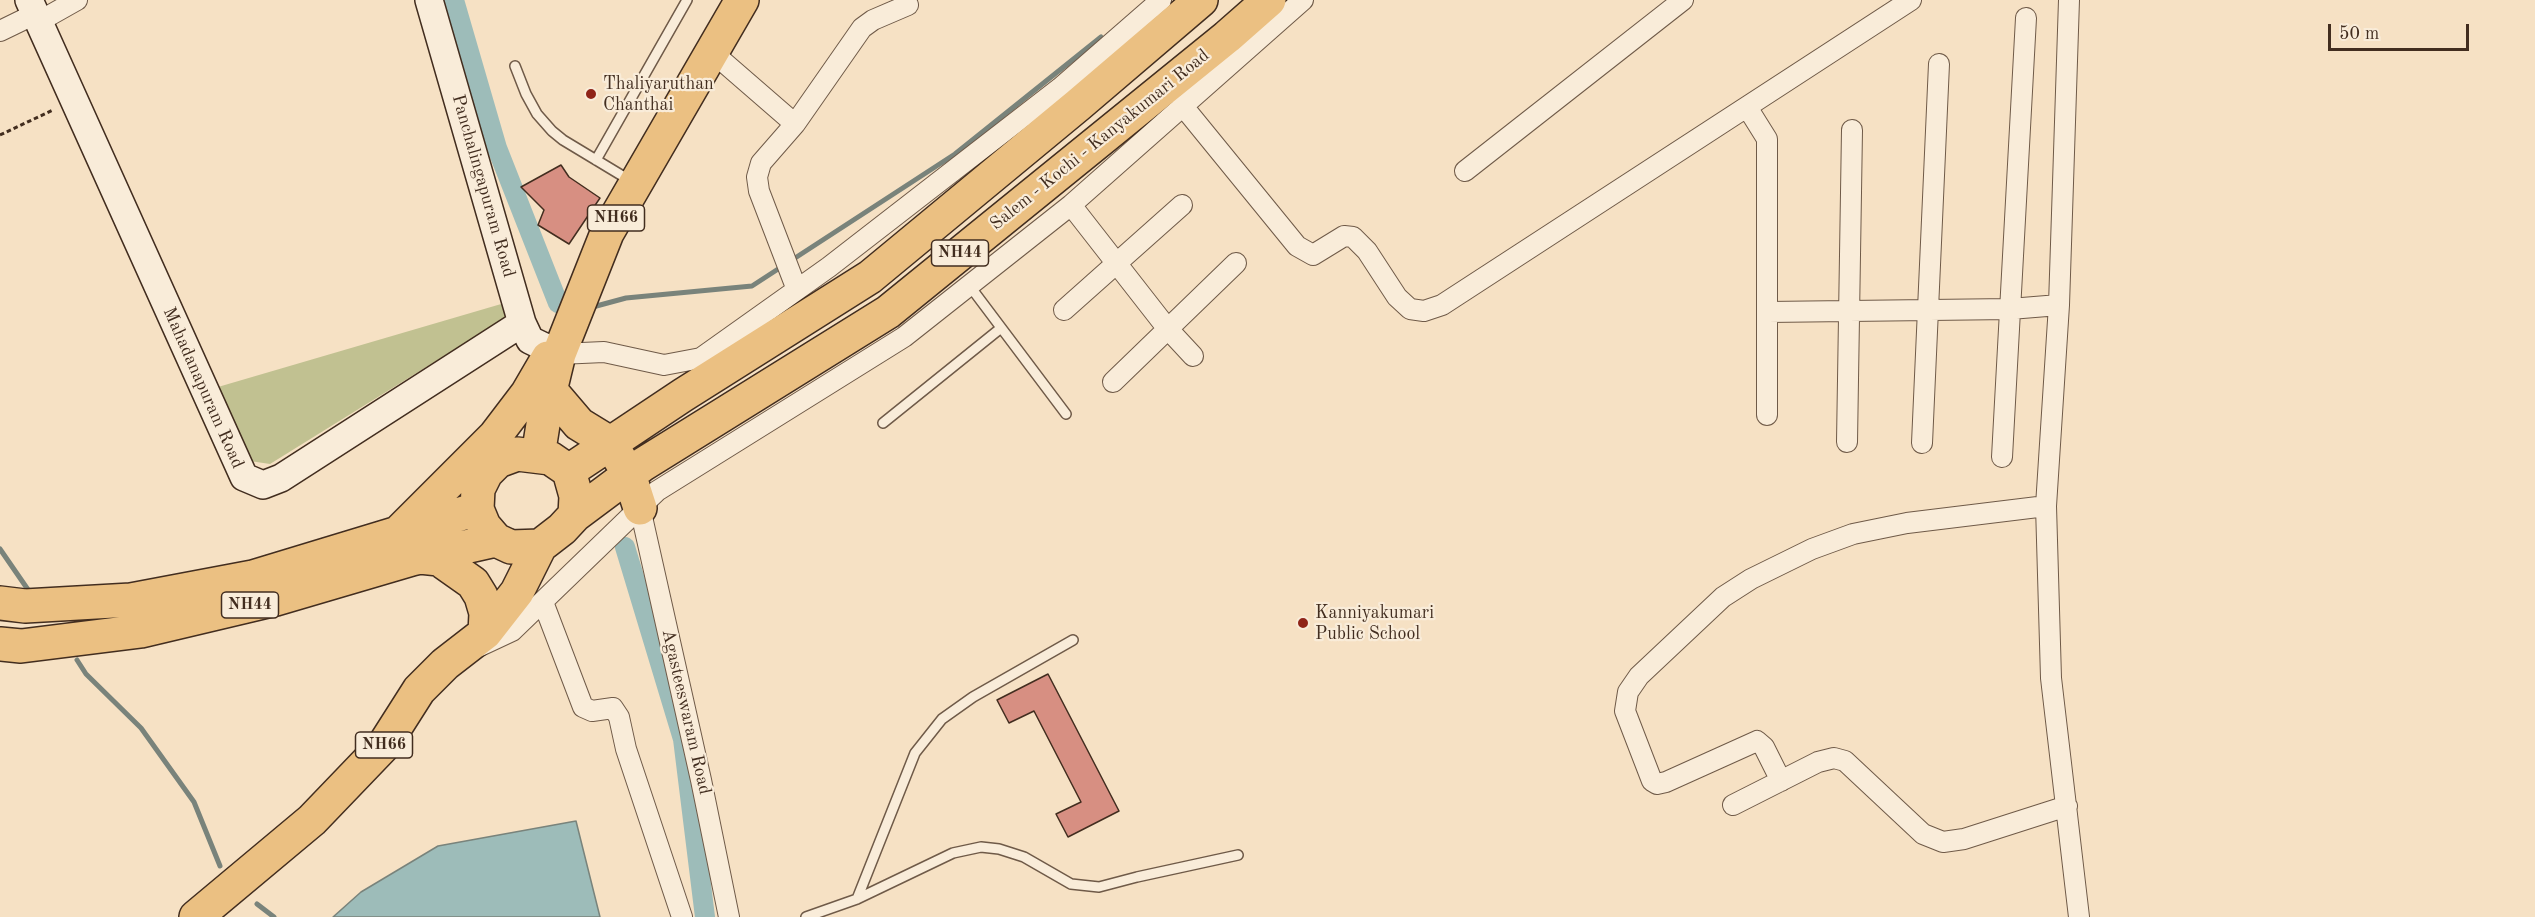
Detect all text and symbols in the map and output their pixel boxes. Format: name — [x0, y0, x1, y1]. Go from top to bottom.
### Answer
scale bar — [2331, 12, 2472, 50]
text: 50 m — [2339, 25, 2379, 43]
street label: Salem - Kochi - Kanyakumari Road — [986, 45, 1214, 235]
place label: Thaliyaruthan Chanthai — [603, 73, 714, 116]
marker: Thaliyaruthan Chanthai — [584, 87, 598, 101]
street label: Panchalingapuram Road — [447, 92, 519, 280]
road number: NH66 — [588, 205, 644, 231]
road number: NH44 — [932, 240, 988, 266]
street label: Mahadanapuram Road — [158, 304, 248, 472]
road number: NH44 — [222, 592, 278, 618]
place label: Kanniyakumari Public School — [1315, 602, 1434, 644]
marker: Kanniyakumari Public School — [1296, 616, 1310, 630]
street label: Agasteeswaram Road — [656, 627, 716, 797]
road number: NH66 — [356, 732, 412, 758]

